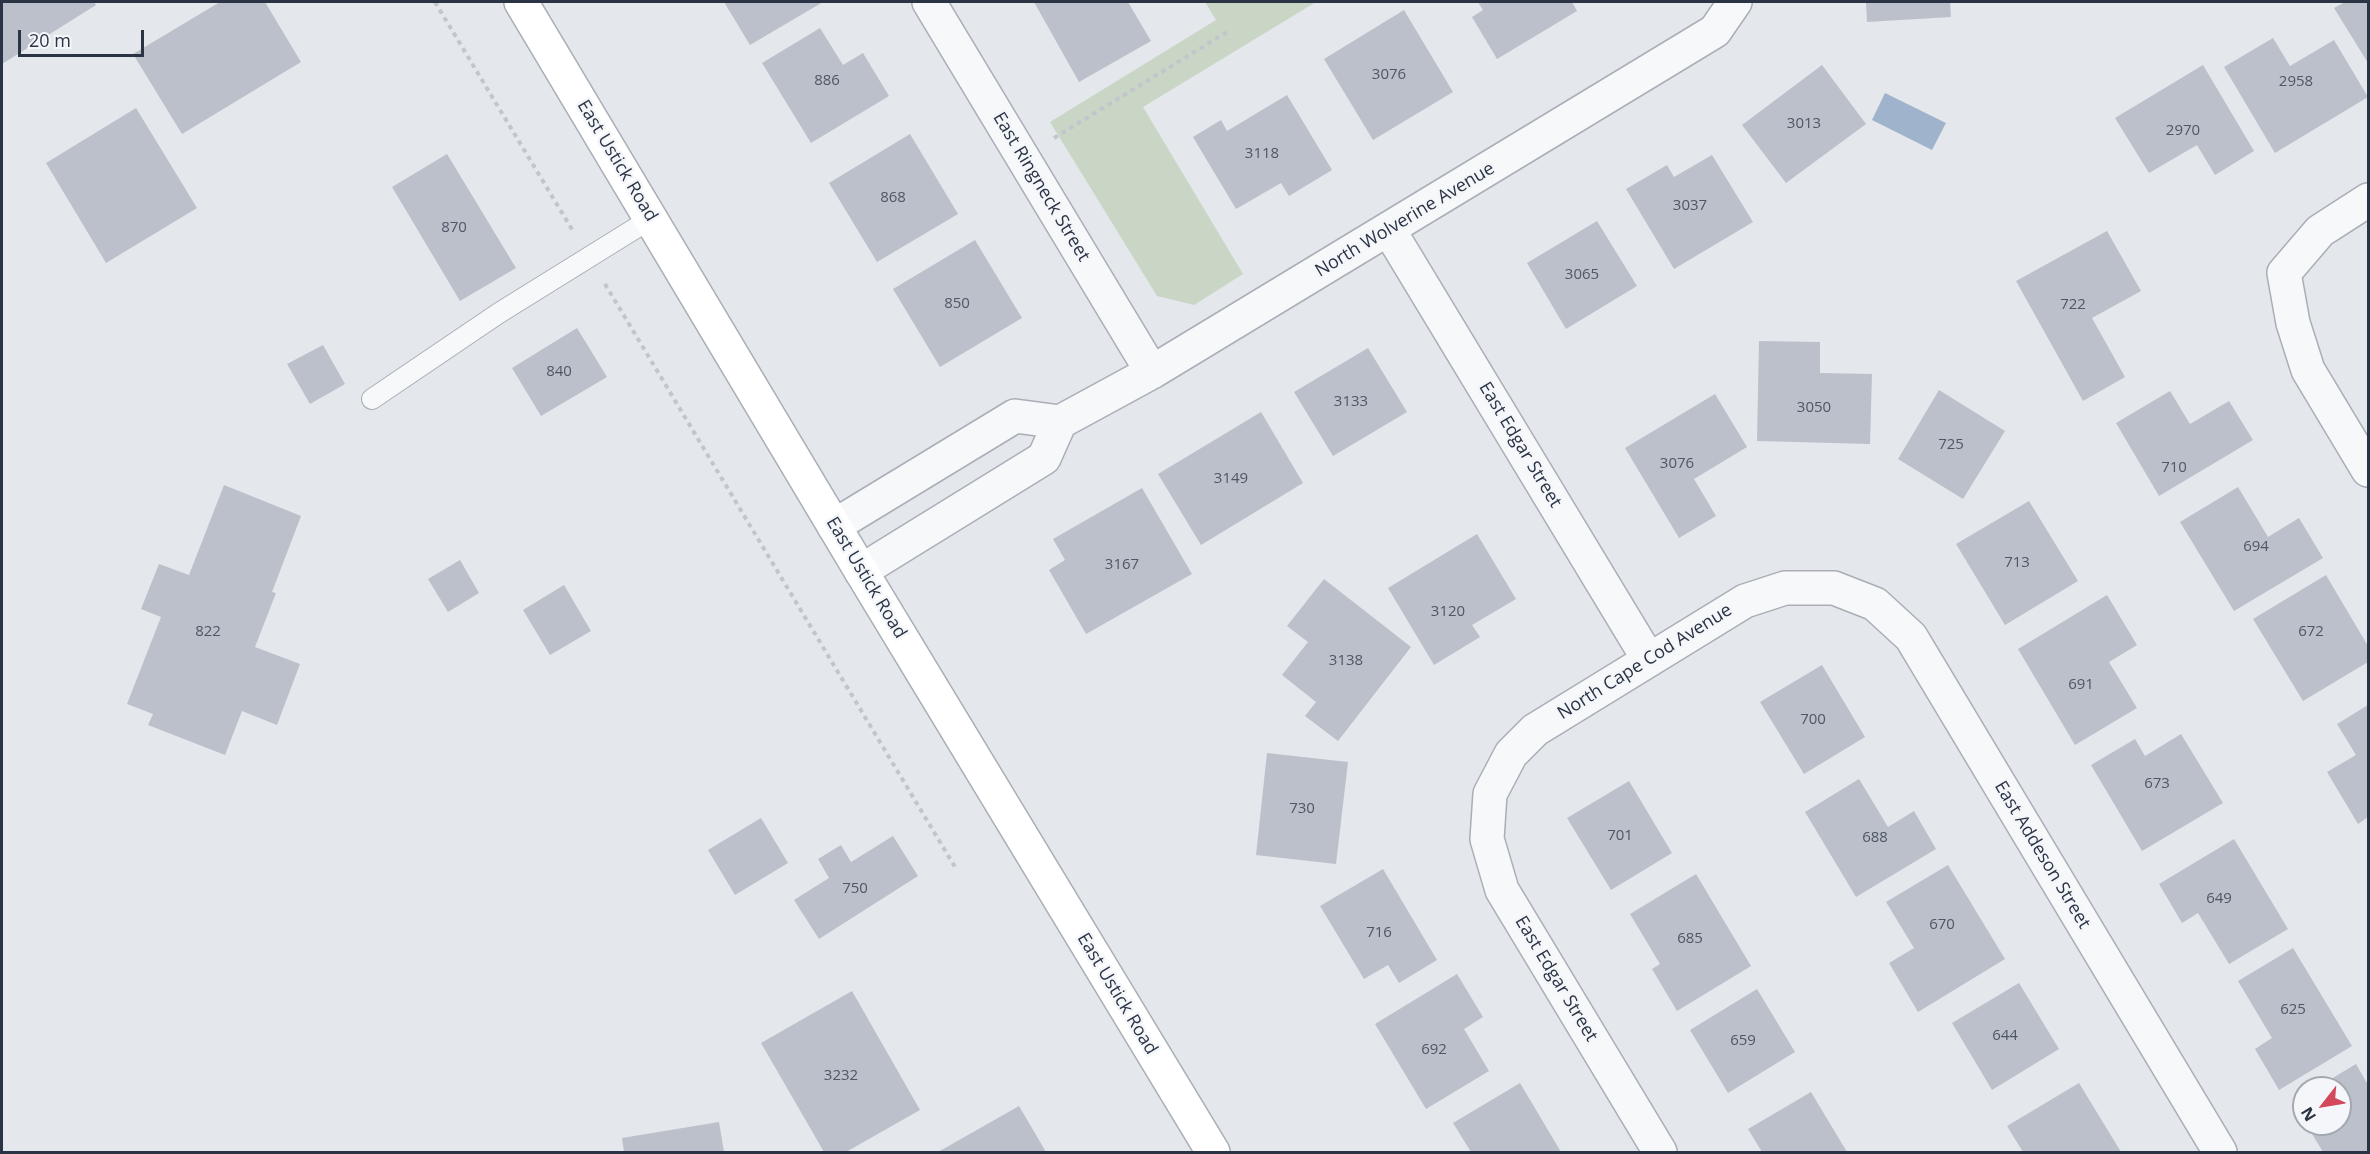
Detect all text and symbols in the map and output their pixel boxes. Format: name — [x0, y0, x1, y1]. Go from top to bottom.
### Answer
scale bar — [21, 18, 147, 56]
text: 20 m — [29, 28, 71, 52]
house number: 3076 — [1372, 66, 1406, 84]
house number: 886 — [814, 72, 840, 90]
house number: 2958 — [2279, 73, 2313, 91]
street label: East Ustick Road — [572, 96, 662, 226]
street label: East Ringneck Street — [988, 108, 1094, 266]
house number: 3013 — [1787, 115, 1821, 133]
house number: 2970 — [2166, 122, 2200, 140]
house number: 3118 — [1245, 145, 1279, 163]
street label: North Wolverine Avenue — [1311, 158, 1499, 282]
house number: 868 — [880, 189, 906, 207]
house number: 3037 — [1673, 197, 1707, 215]
house number: 870 — [441, 219, 467, 237]
house number: 3065 — [1565, 266, 1599, 284]
house number: 850 — [944, 295, 970, 313]
house number: 722 — [2060, 296, 2086, 314]
house number: 840 — [546, 363, 572, 381]
street label: East Edgar Street — [1474, 378, 1566, 512]
house number: 3133 — [1334, 393, 1368, 411]
house number: 3050 — [1797, 399, 1831, 417]
house number: 725 — [1938, 436, 1964, 454]
house number: 3076 — [1660, 455, 1694, 473]
house number: 710 — [2161, 459, 2187, 477]
house number: 3149 — [1214, 470, 1248, 488]
street label: East Ustick Road — [821, 513, 911, 643]
house number: 694 — [2243, 538, 2269, 556]
house number: 713 — [2004, 554, 2030, 572]
house number: 3167 — [1105, 556, 1139, 574]
street label: North Cape Cod Avenue — [1554, 599, 1736, 725]
house number: 3120 — [1431, 603, 1465, 621]
house number: 822 — [195, 623, 221, 641]
house number: 672 — [2298, 623, 2324, 641]
house number: 3138 — [1329, 652, 1363, 670]
house number: 691 — [2068, 676, 2094, 694]
house number: 700 — [1800, 711, 1826, 729]
house number: 673 — [2144, 775, 2170, 793]
street label: East Addeson Street — [1989, 777, 2095, 933]
house number: 730 — [1289, 800, 1315, 818]
house number: 701 — [1607, 827, 1633, 845]
house number: 688 — [1862, 829, 1888, 847]
house number: 750 — [842, 880, 868, 898]
house number: 649 — [2206, 890, 2232, 908]
street label: East Edgar Street — [1510, 912, 1602, 1046]
house number: 670 — [1929, 916, 1955, 934]
house number: 716 — [1366, 924, 1392, 942]
street label: East Ustick Road — [1072, 929, 1162, 1059]
house number: 685 — [1677, 930, 1703, 948]
house number: 625 — [2280, 1001, 2306, 1019]
house number: 644 — [1992, 1027, 2018, 1045]
house number: 659 — [1730, 1032, 1756, 1050]
house number: 692 — [1421, 1041, 1447, 1059]
house number: 3232 — [824, 1067, 858, 1085]
north arrow — [2292, 1076, 2352, 1136]
text: N — [2296, 1103, 2321, 1125]

